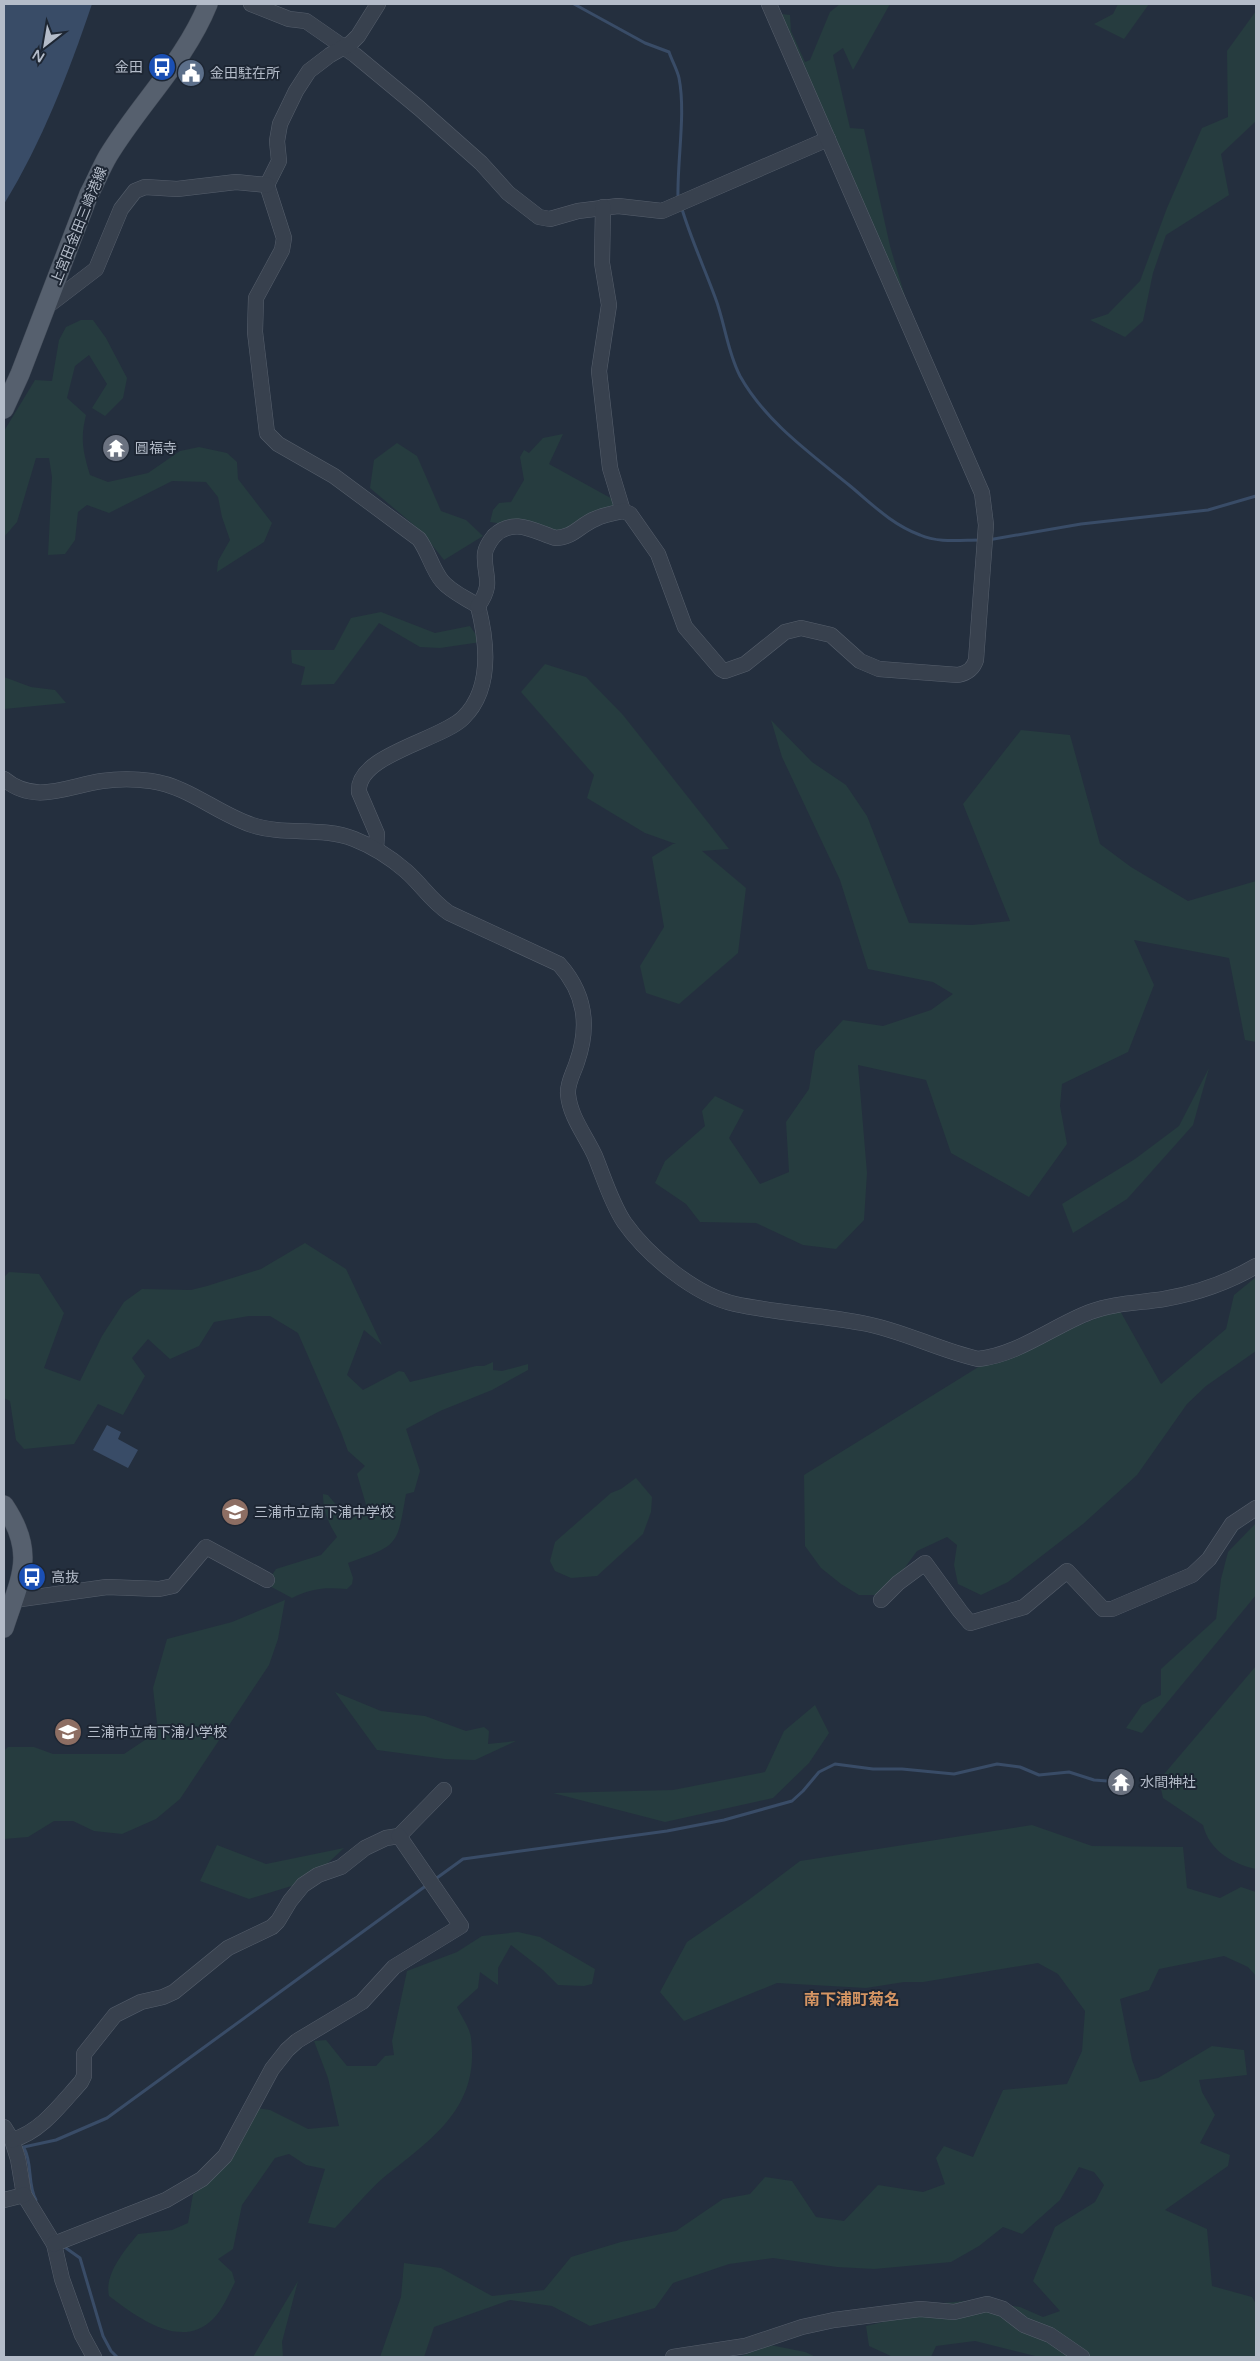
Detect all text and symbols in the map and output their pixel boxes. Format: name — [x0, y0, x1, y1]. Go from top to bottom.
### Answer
north arrow — [20, 20, 70, 70]
text: N — [29, 46, 48, 66]
bus stop icon: 金田 — [147, 52, 177, 82]
public building icon: 金田駐在所 — [176, 58, 206, 88]
place label: 金田 — [115, 59, 143, 76]
place label: 金田駐在所 — [210, 65, 280, 82]
street label: 上宮田金田三崎港線 — [48, 164, 110, 288]
temple icon: 圓福寺 — [101, 433, 131, 463]
place label: 圓福寺 — [135, 440, 177, 457]
school or university icon: 三浦市立南下浦中学校 — [220, 1497, 250, 1527]
place label: 三浦市立南下浦中学校 — [254, 1504, 394, 1521]
bus stop icon: 高抜 — [17, 1562, 47, 1592]
place label: 高抜 — [51, 1569, 79, 1586]
school or university icon: 三浦市立南下浦小学校 — [53, 1717, 83, 1747]
place label: 三浦市立南下浦小学校 — [87, 1724, 227, 1741]
temple icon: 水間神社 — [1106, 1767, 1136, 1797]
place label: 水間神社 — [1140, 1774, 1196, 1791]
district label: 南下浦町菊名 — [804, 1990, 900, 2010]

